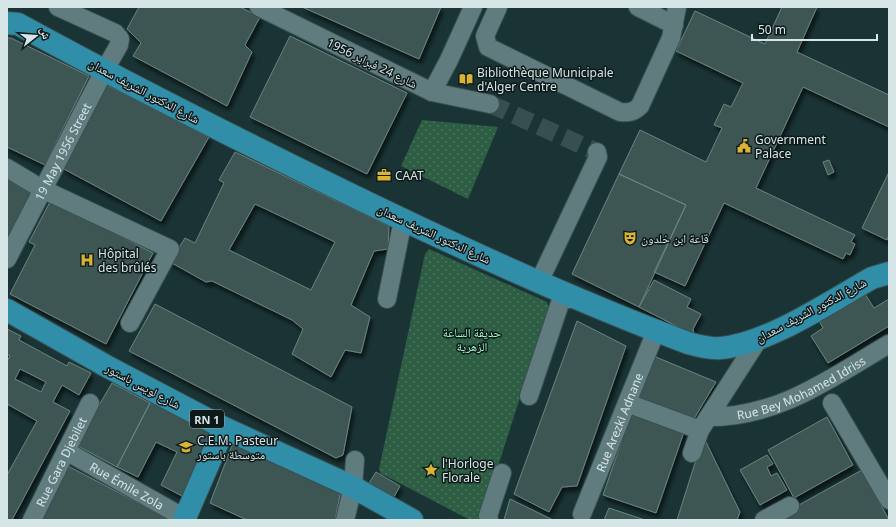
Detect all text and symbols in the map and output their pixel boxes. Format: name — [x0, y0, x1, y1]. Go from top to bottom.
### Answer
north arrow — [16, 16, 56, 56]
scale bar — [752, 16, 877, 42]
text: 50 m — [758, 21, 786, 38]
text: ش — [36, 25, 55, 41]
street label: شارع 24 فبراير 1956 — [324, 34, 420, 92]
street label: شارغ الدكتور الشريف سعدان — [86, 55, 203, 128]
place label: Bibliothèque Municipale d'Alger Centre — [477, 64, 614, 95]
library icon: Bibliothèque Municipale d'Alger Centre — [458, 71, 474, 87]
street label: 19 May 1956 Street — [30, 99, 95, 203]
place label: Government Palace — [755, 131, 826, 162]
public building icon: Government Palace — [736, 138, 752, 154]
office icon: CAAT — [376, 167, 392, 183]
place label: CAAT — [395, 167, 424, 184]
street label: شارغ الدكتور الشريف سعدان — [374, 200, 494, 268]
theatre icon: قاعة ابن خلدون — [622, 230, 638, 246]
place label: قاعة ابن خلدون — [641, 230, 709, 247]
place label: Hôpital des brûlés — [98, 245, 157, 276]
hospital icon: Hôpital des brûlés — [79, 252, 95, 268]
street label: شارغ الدكتور الشريف سعدان — [753, 273, 870, 346]
park label: حديقة الساعة الزهرية — [443, 324, 502, 355]
street label: Rue Bey Mohamed Idriss — [735, 352, 869, 423]
street label: شارع لويس باستور — [102, 359, 183, 413]
street label: Rue Arezki Adnane — [591, 370, 647, 474]
road number: RN 1 — [190, 410, 224, 428]
street label: Rue Gara Djebilet — [31, 413, 91, 510]
place label: C.E.M. Pasteur متوسطة باستور — [196, 432, 278, 463]
school or university icon: C.E.M. Pasteur متوسطة باستور — [178, 439, 194, 455]
place label: l'Horloge Florale — [442, 455, 494, 486]
street label: Rue Émile Zola — [87, 458, 167, 513]
place icon: l'Horloge Florale — [423, 462, 439, 478]

